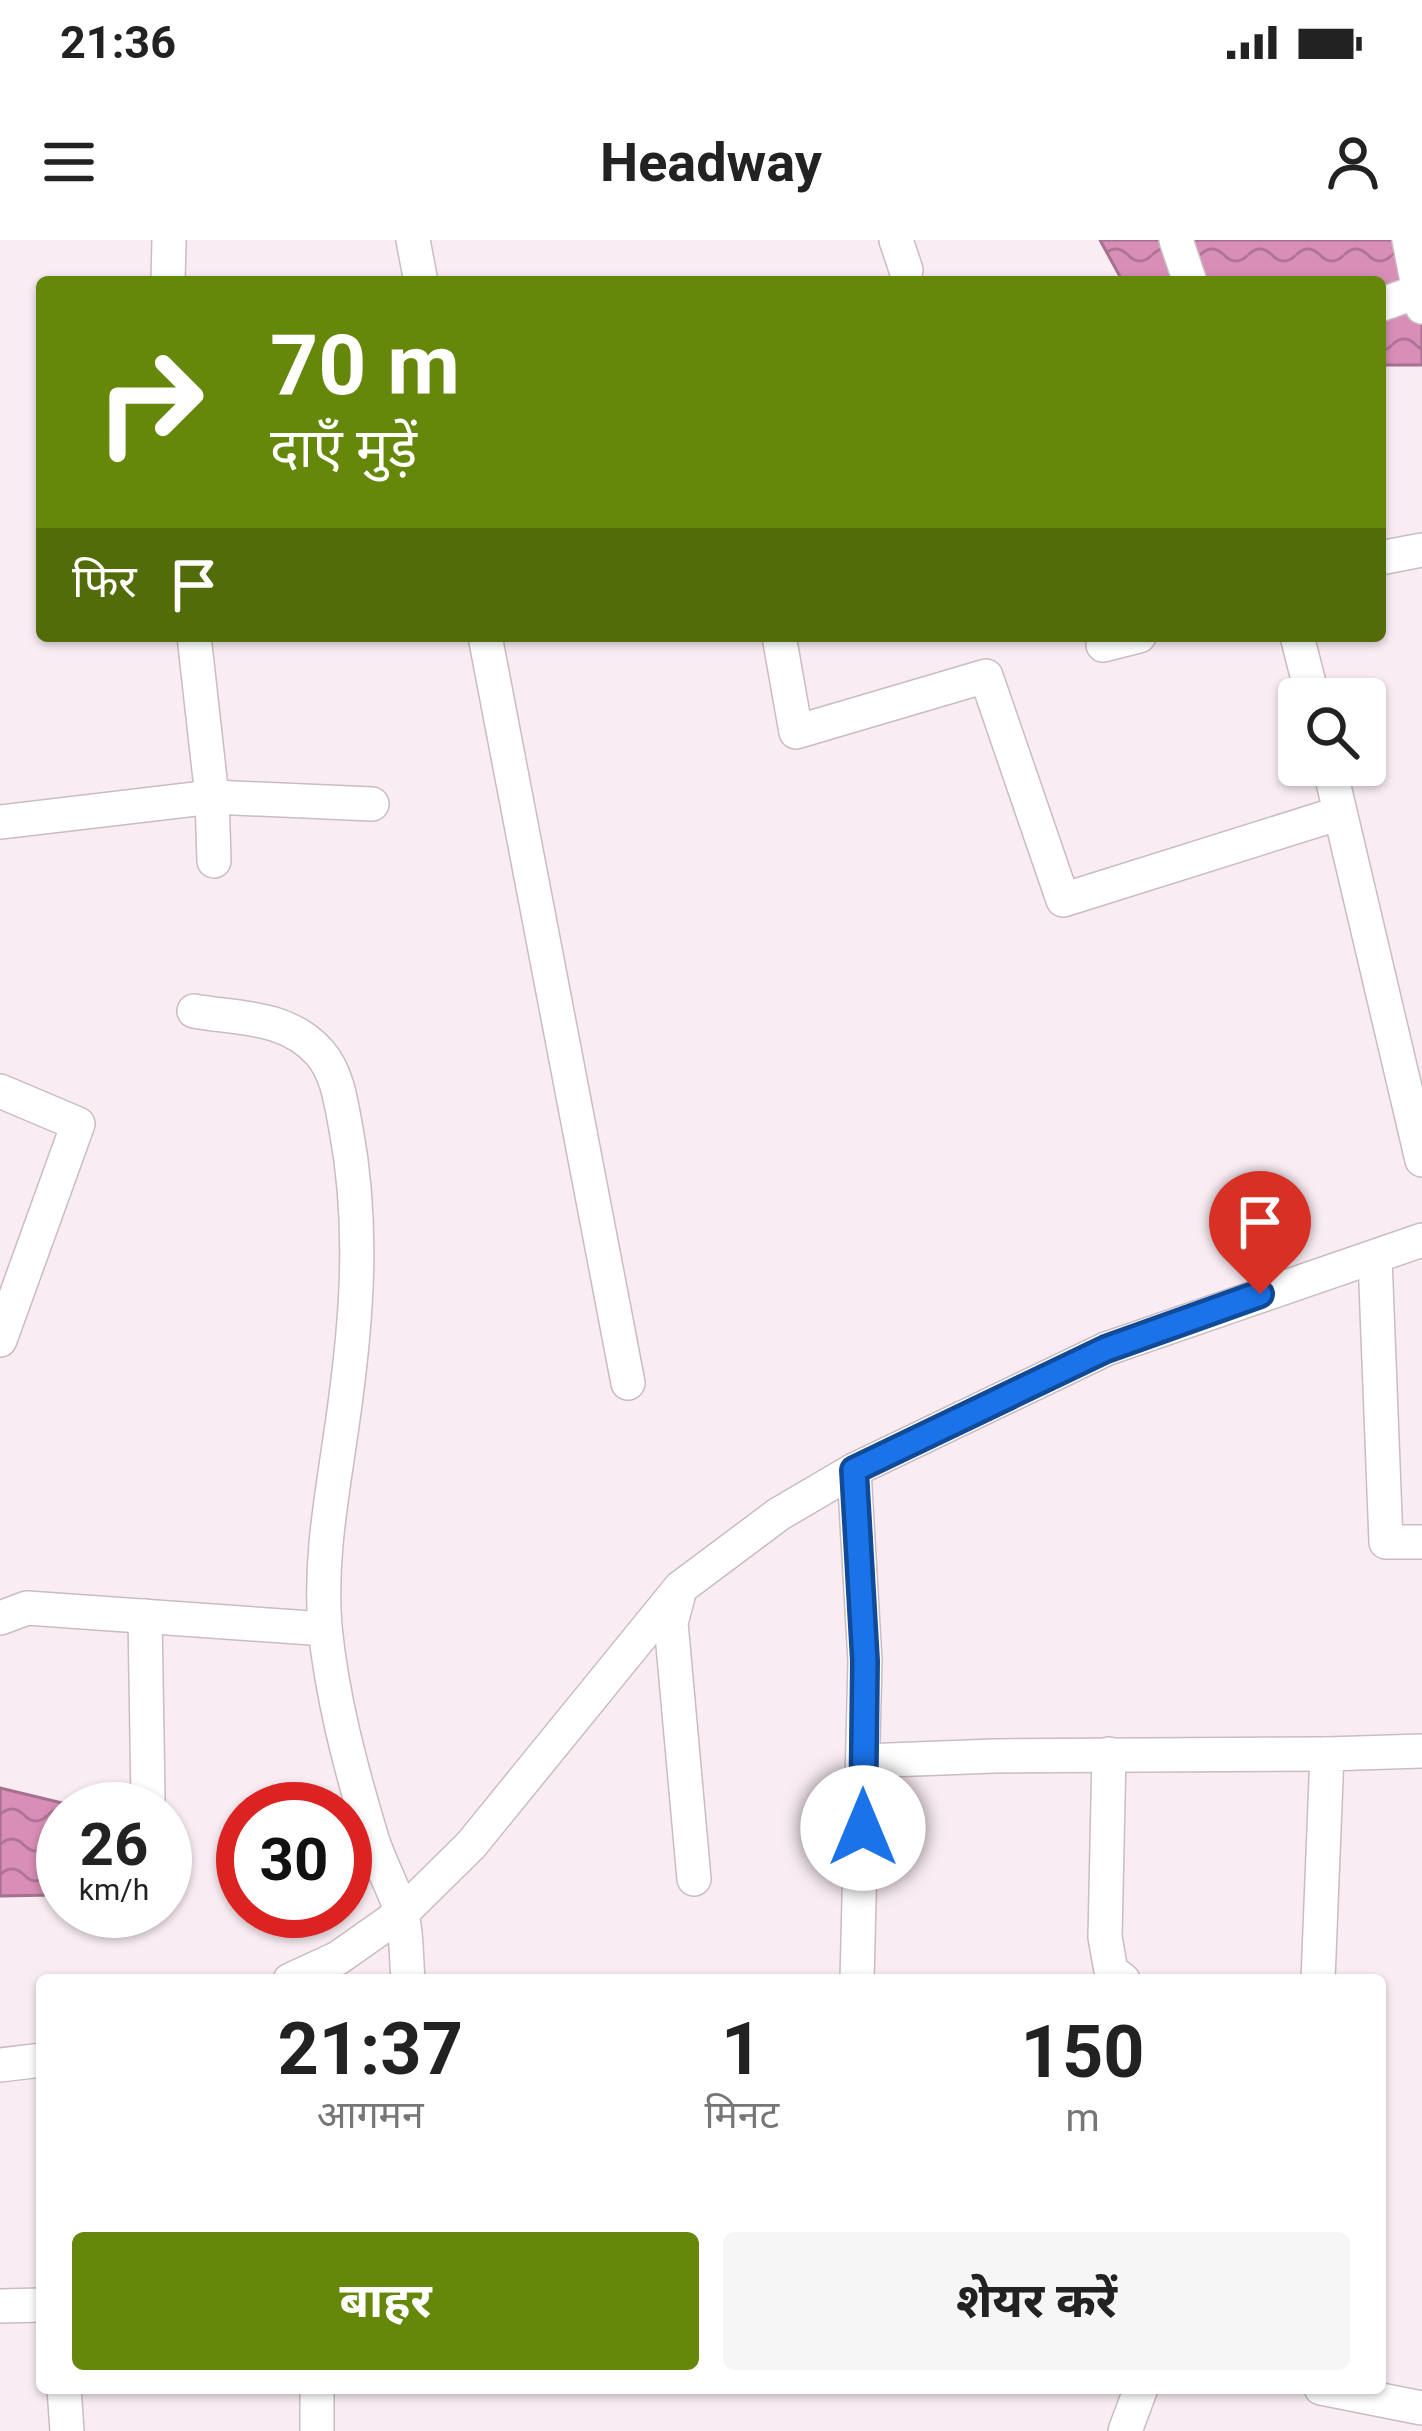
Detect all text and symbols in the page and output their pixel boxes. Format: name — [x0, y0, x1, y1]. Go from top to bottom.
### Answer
text: 21:36 — [60, 16, 176, 69]
icon: menu — [36, 129, 102, 195]
icon: person — [1320, 129, 1386, 195]
text: Headway — [600, 131, 822, 194]
text: 70 m — [270, 316, 460, 415]
icon: right — [72, 324, 228, 480]
text: दाएँ मुड़ें — [270, 417, 417, 480]
icon: arrive — [161, 552, 227, 618]
text: फिर — [72, 555, 137, 608]
map controls — [1278, 678, 1386, 786]
button: search — [1278, 678, 1386, 786]
pin — [1209, 1171, 1311, 1294]
icon: arrive — [1227, 1189, 1293, 1255]
position arrow — [800, 1765, 926, 1891]
speed limit sign: 30 — [216, 1782, 372, 1938]
text: 26 — [80, 1809, 148, 1880]
text: km/h — [79, 1872, 149, 1907]
text: 21:37 — [277, 2007, 463, 2092]
text: 1 — [721, 2007, 762, 2092]
text: 150 — [1021, 2010, 1145, 2095]
text: आगमन — [317, 2092, 424, 2138]
text: मिनट — [704, 2092, 779, 2138]
text: m — [1065, 2095, 1100, 2141]
button: बाहर — [72, 2232, 699, 2370]
button: शेयर करें — [723, 2232, 1350, 2370]

